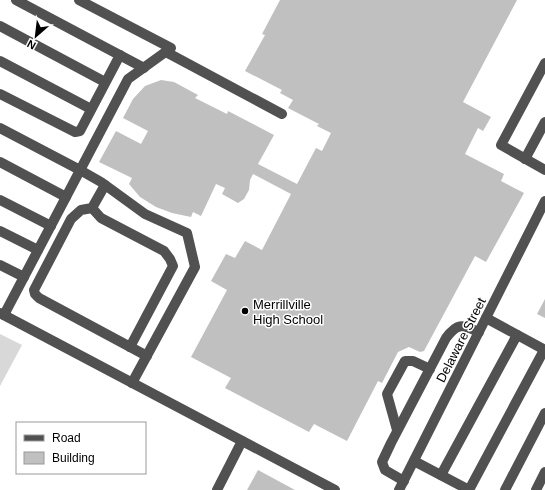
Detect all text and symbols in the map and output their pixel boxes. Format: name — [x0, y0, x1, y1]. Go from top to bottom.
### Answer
north arrow — [16, 16, 56, 56]
text: N — [25, 38, 38, 52]
street label: Delaware Street — [433, 295, 489, 385]
place label: Merrillville High School — [253, 297, 323, 327]
marker: Merrillville High School — [240, 306, 250, 316]
legend — [16, 422, 146, 474]
text: Road — [52, 431, 81, 445]
text: Building — [52, 451, 95, 465]

